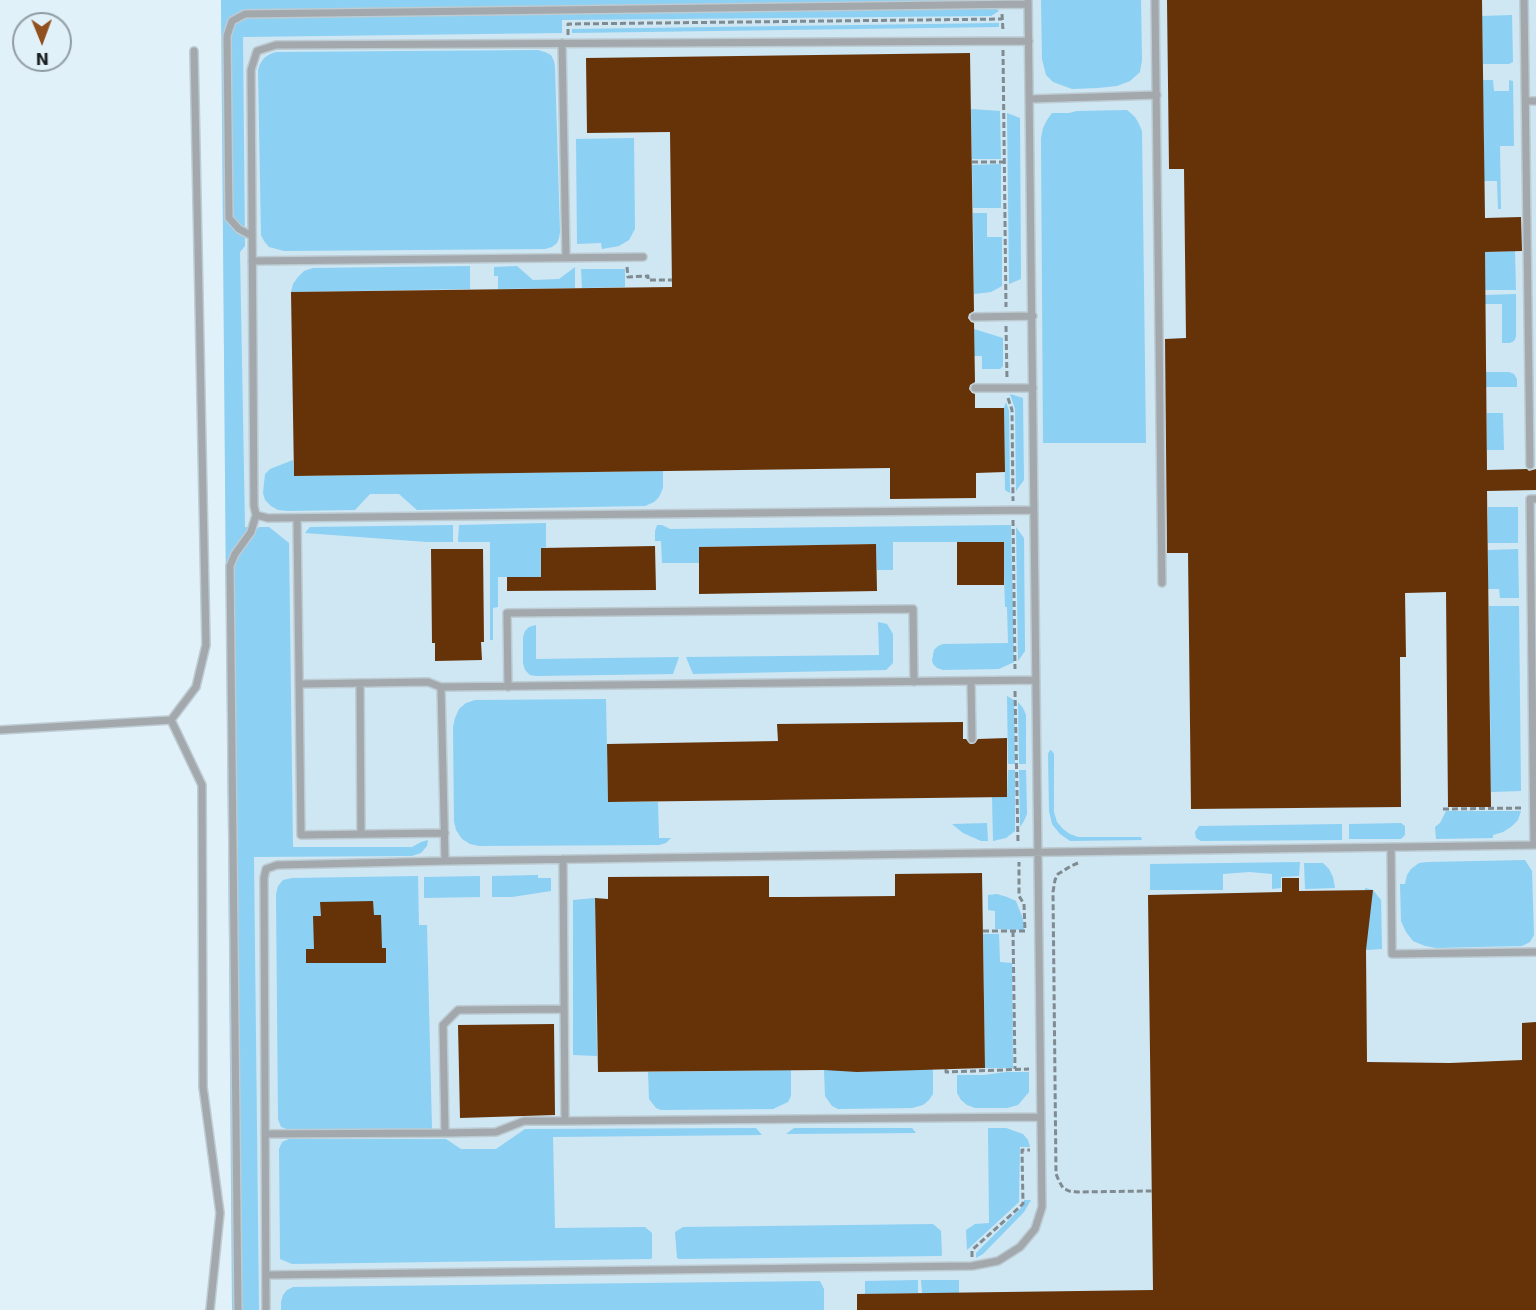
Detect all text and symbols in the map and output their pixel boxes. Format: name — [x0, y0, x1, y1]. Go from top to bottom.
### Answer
north arrow — [12, 12, 72, 72]
text: N — [35, 49, 49, 68]

